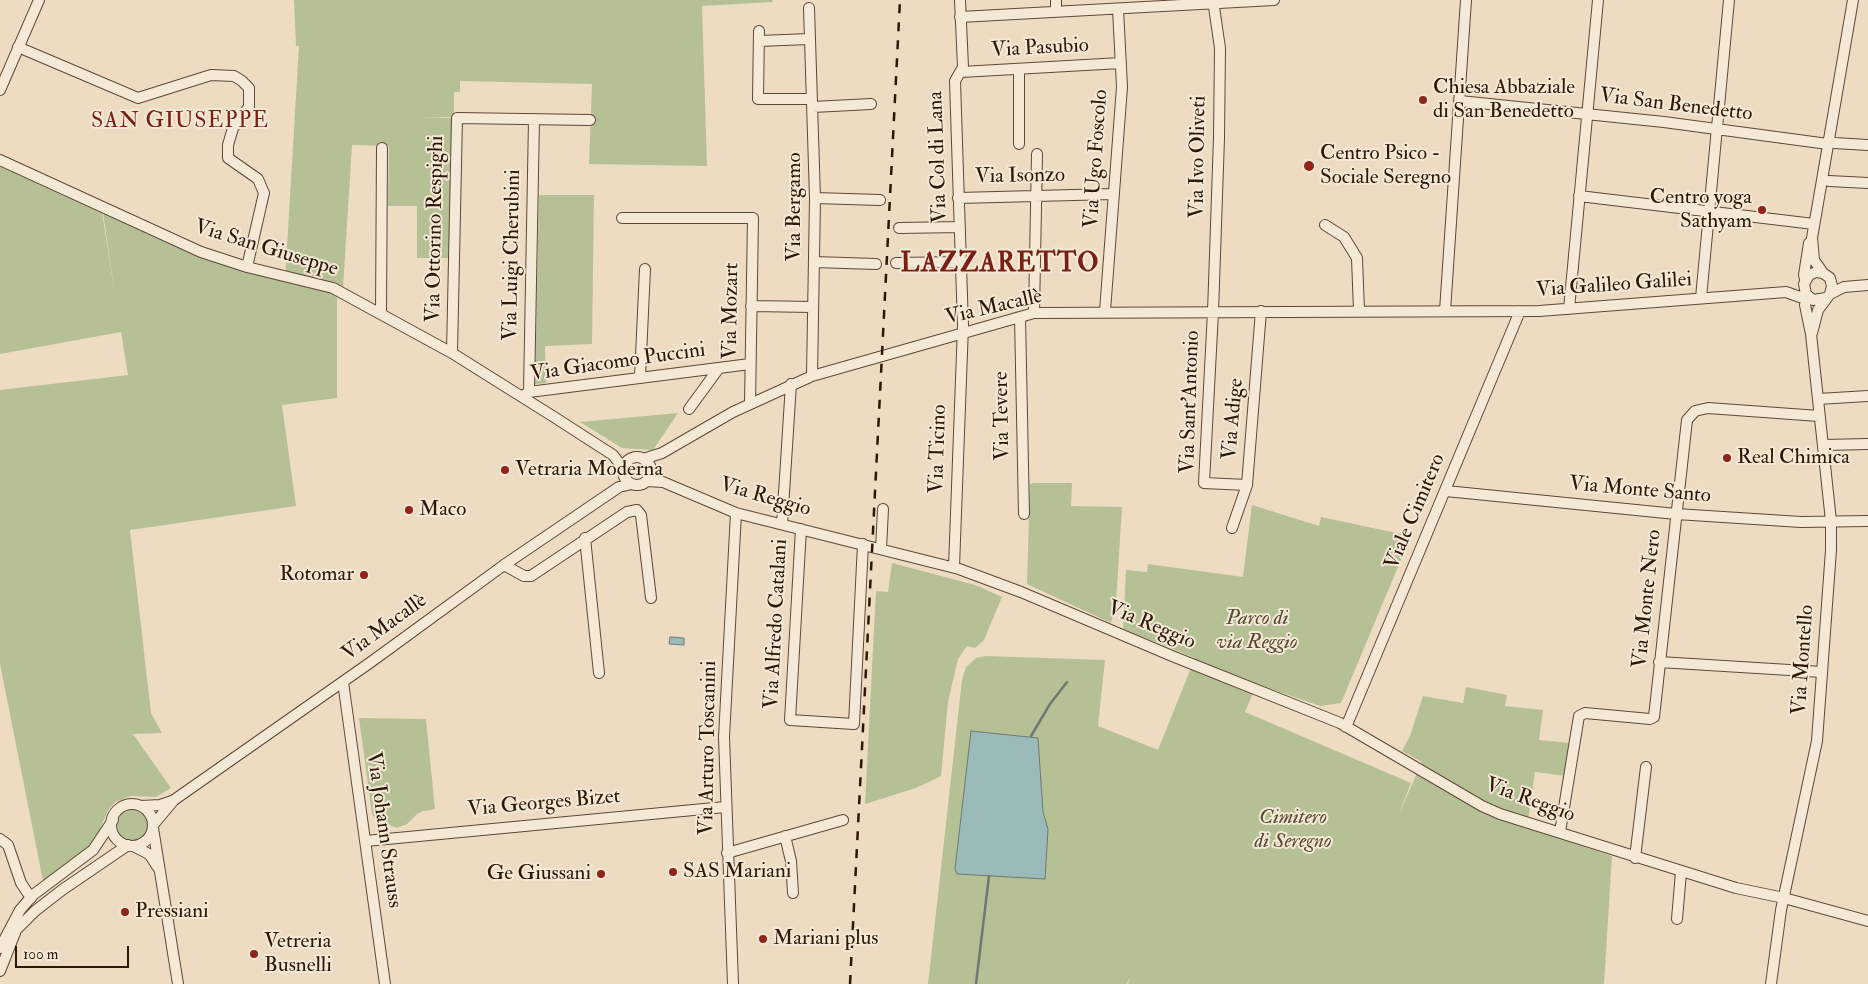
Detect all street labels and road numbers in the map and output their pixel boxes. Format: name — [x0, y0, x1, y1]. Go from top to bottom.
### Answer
street label: Via Pasubio — [991, 34, 1089, 64]
street label: Via San Benedetto — [1598, 84, 1754, 128]
street label: Via Ugo Foscolo — [1080, 89, 1114, 229]
street label: Via Col di Lana — [924, 90, 954, 224]
street label: Via Ivo Oliveti — [1185, 95, 1213, 219]
street label: Via Ottorino Respighi — [422, 135, 450, 323]
street label: Via Bergamo — [782, 153, 808, 261]
street label: Via Isonzo — [975, 164, 1065, 190]
street label: Via Luigi Cherubini — [499, 169, 527, 341]
street label: Via San Giuseppe — [191, 215, 341, 283]
street label: Via Mozart — [719, 262, 745, 360]
street label: Via Galileo Galilei — [1535, 268, 1693, 304]
street label: Via Macallè — [943, 285, 1045, 331]
street label: Via Sant'Antonio — [1176, 330, 1206, 474]
street label: Via Giacomo Puccini — [529, 338, 707, 388]
street label: Via Tevere — [990, 371, 1016, 461]
street label: Via Adige — [1218, 377, 1250, 461]
street label: Via Ticino — [925, 404, 953, 494]
street label: Viale Cimitero — [1380, 450, 1452, 574]
street label: Via Monte Santo — [1568, 472, 1712, 510]
street label: Via Reggio — [717, 473, 813, 523]
street label: Via Monte Nero — [1628, 528, 1668, 670]
street label: Via Alfredo Catalani — [760, 538, 794, 710]
street label: Via Macallè — [338, 589, 432, 667]
street label: Via Reggio — [1103, 596, 1199, 656]
street label: Via Montello — [1788, 604, 1820, 716]
street label: Via Arturo Toscanini — [695, 660, 723, 836]
street label: Via Johann Strauss — [360, 750, 406, 910]
street label: Via Reggio — [1482, 773, 1578, 829]
street label: Via Georges Bizet — [466, 785, 622, 823]

